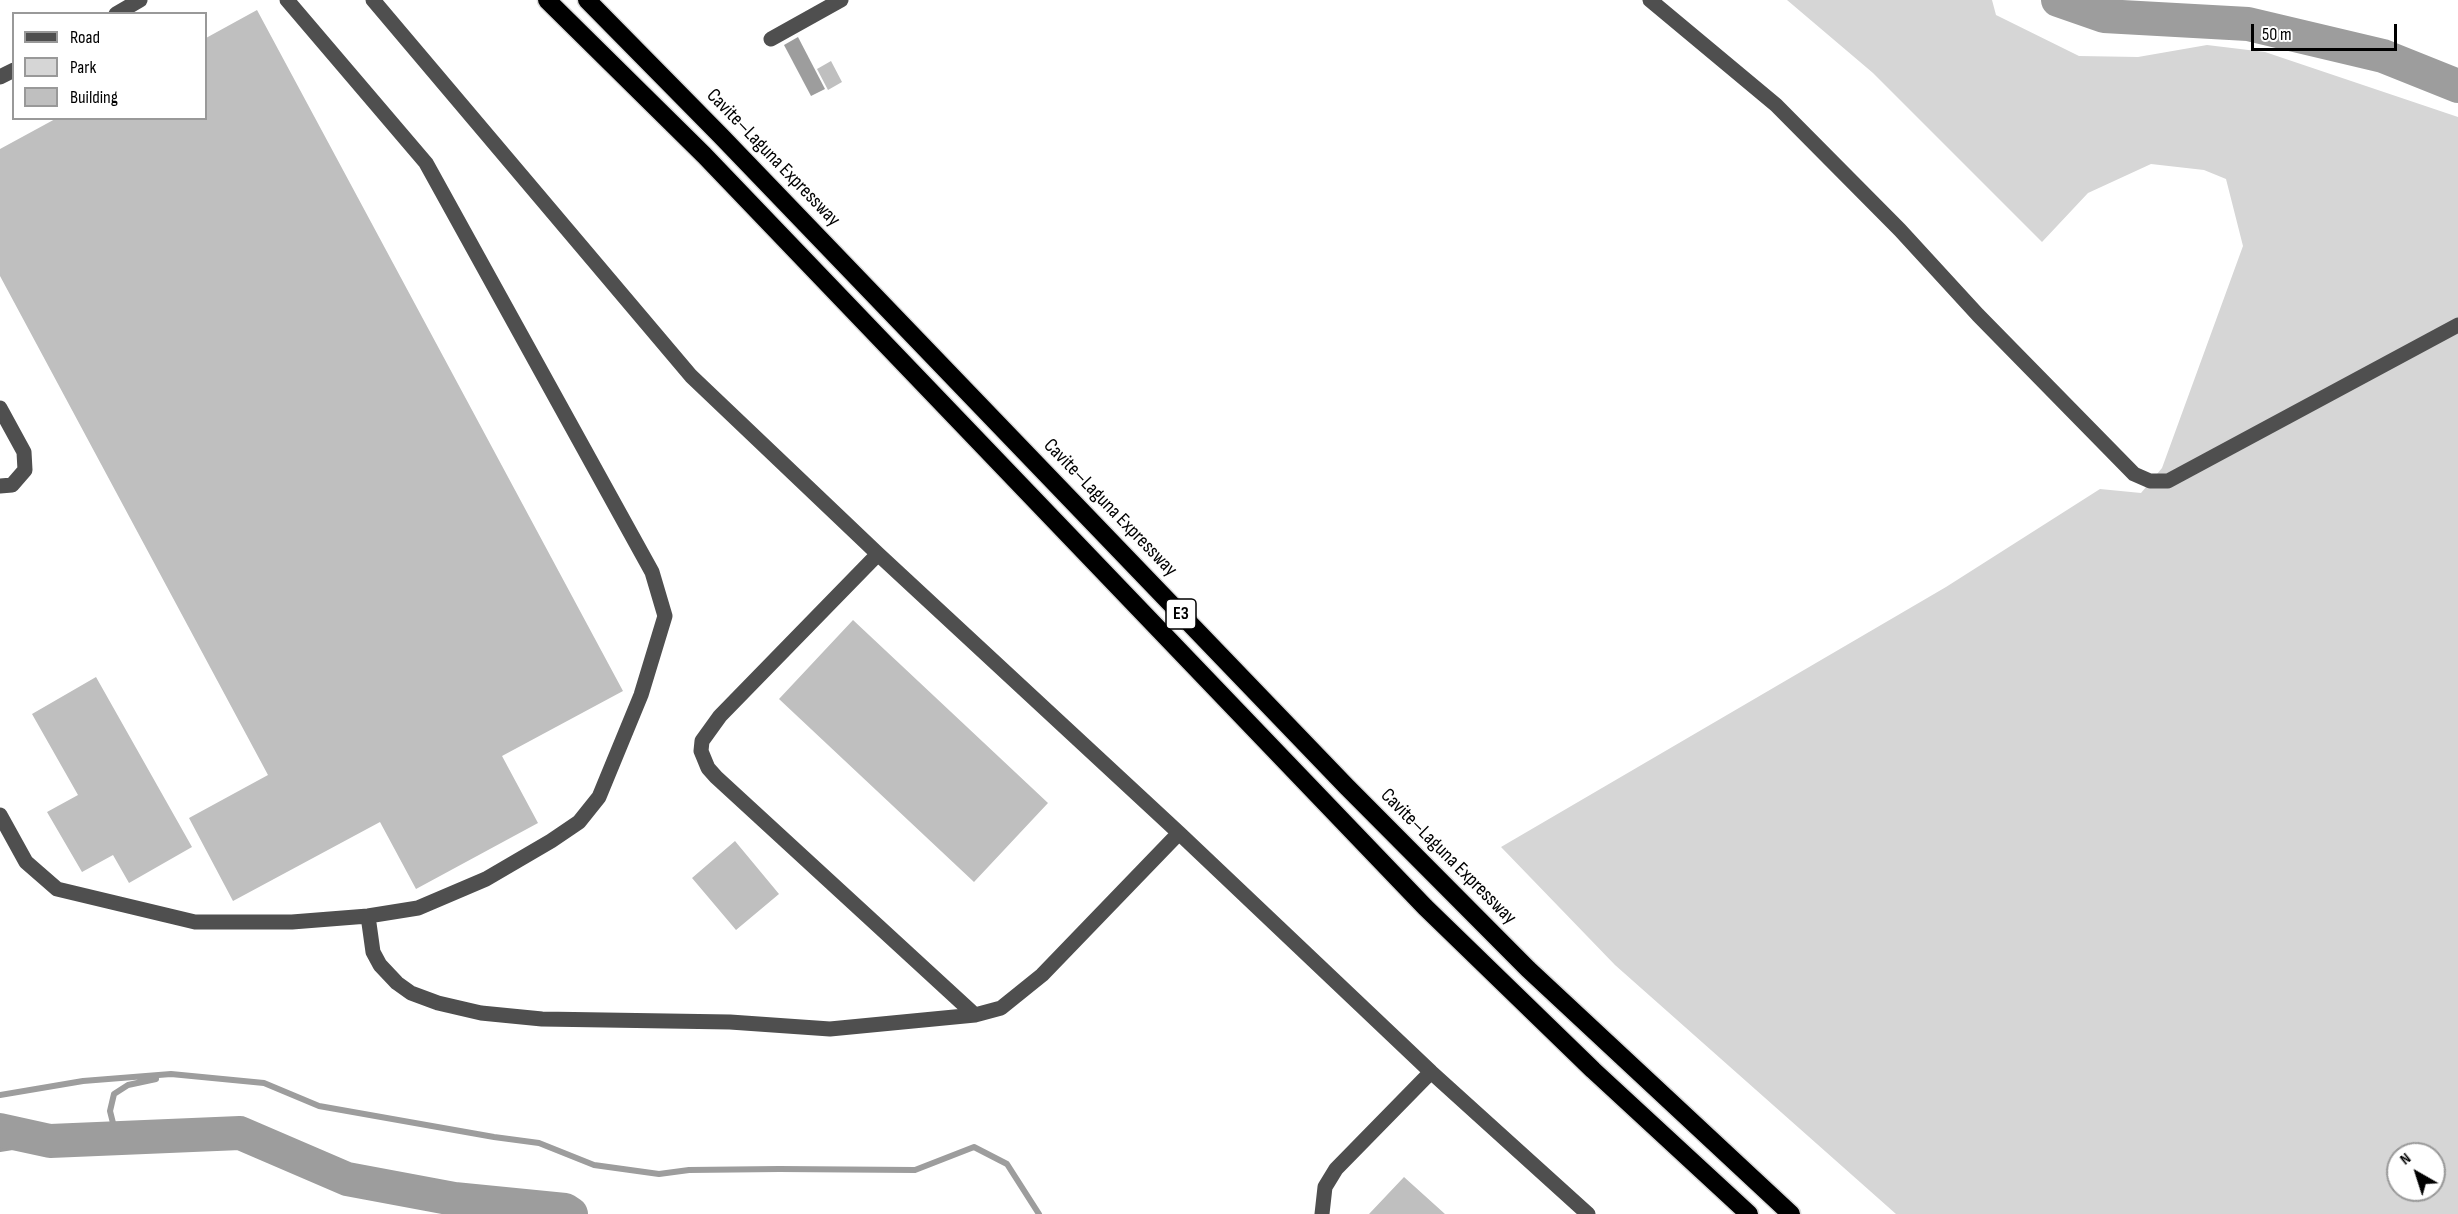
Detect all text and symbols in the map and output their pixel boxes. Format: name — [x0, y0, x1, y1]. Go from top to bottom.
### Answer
legend — [12, 12, 207, 120]
scale bar — [2254, 12, 2400, 50]
text: 50 m — [2262, 24, 2292, 45]
text: Road — [70, 27, 100, 48]
text: Park — [70, 57, 96, 78]
street label: Cavite–Laguna Expressway — [701, 84, 845, 232]
text: Building — [70, 87, 118, 108]
street label: Cavite–Laguna Expressway — [1038, 434, 1182, 582]
road number: E3 — [1166, 599, 1196, 629]
street label: Cavite–Laguna Expressway — [1375, 784, 1521, 930]
north arrow — [2386, 1142, 2446, 1202]
text: N — [2396, 1149, 2415, 1169]

